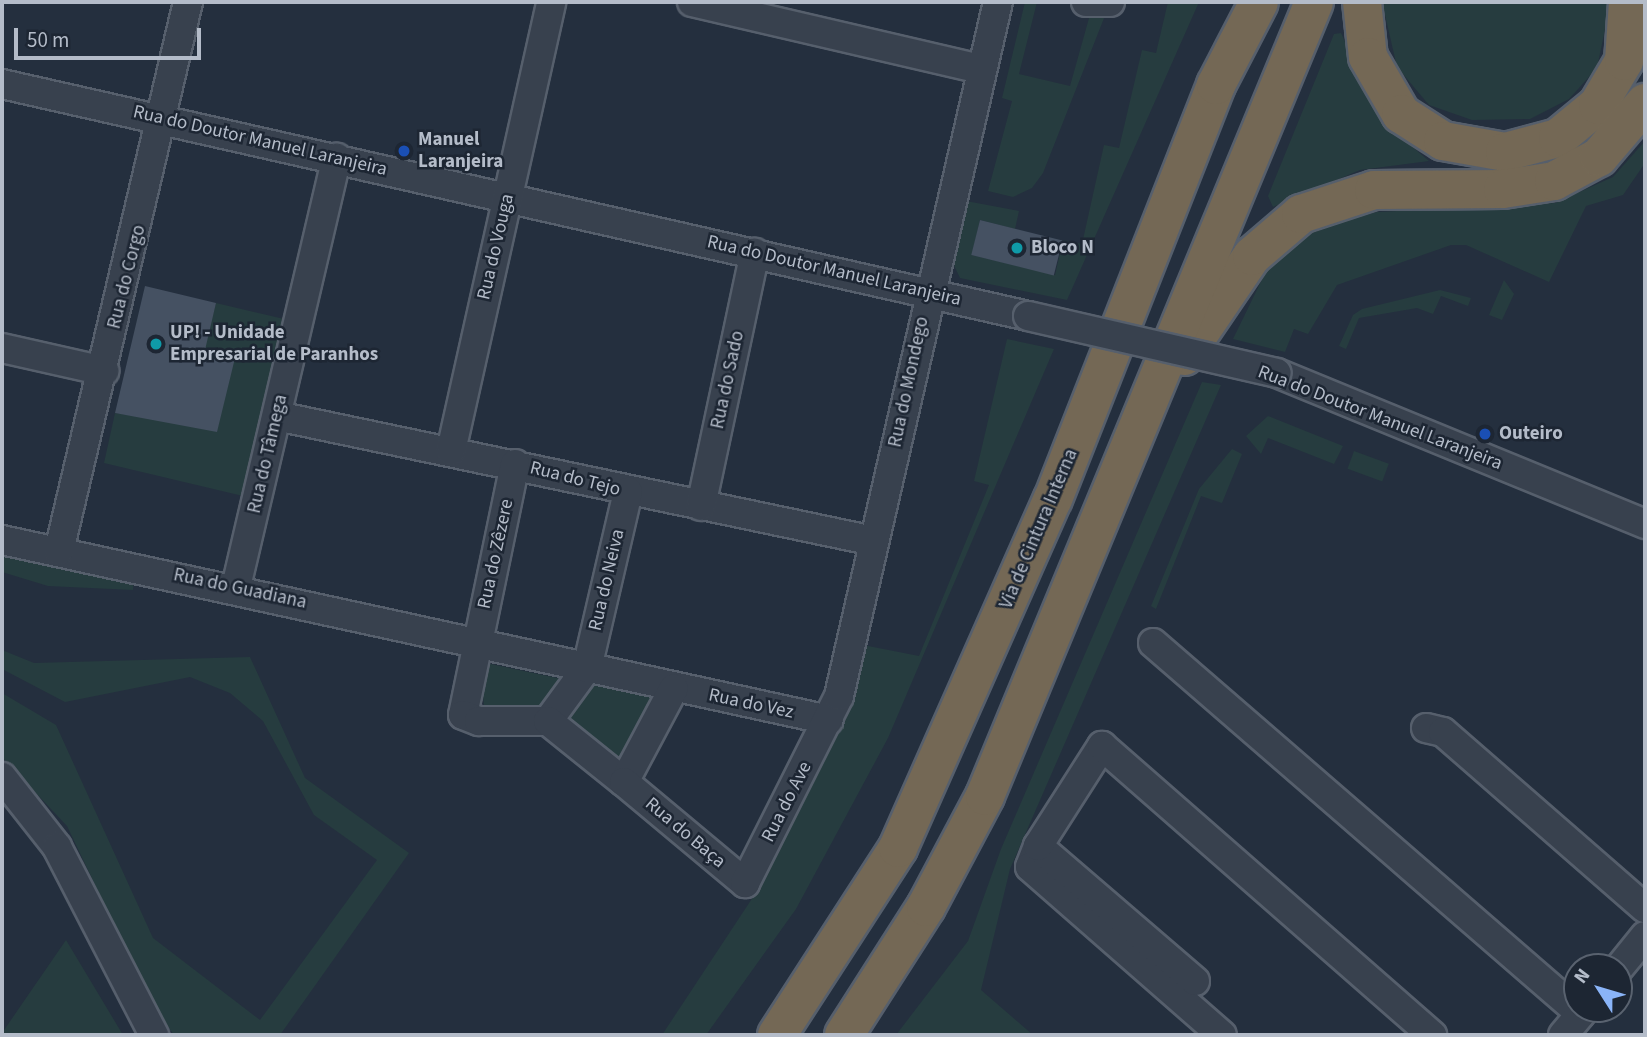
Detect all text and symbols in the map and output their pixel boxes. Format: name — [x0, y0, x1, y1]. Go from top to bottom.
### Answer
scale bar — [18, 14, 205, 58]
text: 50 m — [27, 25, 69, 55]
street label: Rua do Doutor Manuel Laranjeira — [131, 101, 389, 181]
place label: Manuel Laranjeira — [418, 129, 503, 173]
marker: Manuel Laranjeira — [396, 143, 412, 159]
street label: Rua do Vouga — [473, 192, 519, 302]
street label: Rua do Corgo — [103, 223, 151, 331]
street label: Rua do Doutor Manuel Laranjeira — [705, 231, 963, 311]
place label: Bloco N — [1031, 237, 1094, 259]
marker: Bloco N — [1009, 240, 1025, 256]
street label: Rua do Mondego — [884, 315, 934, 449]
place label: UP! - Unidade Empresarial de Paranhos — [170, 322, 378, 366]
street label: Rua do Sado — [706, 329, 750, 431]
marker: UP! - Unidade Empresarial de Paranhos — [148, 336, 164, 352]
street label: Rua do Doutor Manuel Laranjeira — [1255, 361, 1505, 475]
street label: Rua do Tâmega — [243, 392, 293, 516]
place label: Outeiro — [1499, 423, 1563, 445]
marker: Outeiro — [1477, 426, 1493, 442]
street label: Via de Cintura Interna — [995, 446, 1083, 612]
street label: Rua do Tejo — [527, 457, 623, 501]
street label: Rua do Zêzere — [473, 497, 519, 611]
street label: Rua do Neiva — [584, 527, 630, 633]
street label: Rua do Guadiana — [171, 564, 309, 614]
street label: Rua do Vez — [706, 684, 796, 724]
street label: Rua do Ave — [757, 758, 817, 846]
street label: Rua do Baça — [640, 793, 730, 873]
north arrow — [1563, 953, 1633, 1023]
text: N — [1568, 963, 1597, 989]

